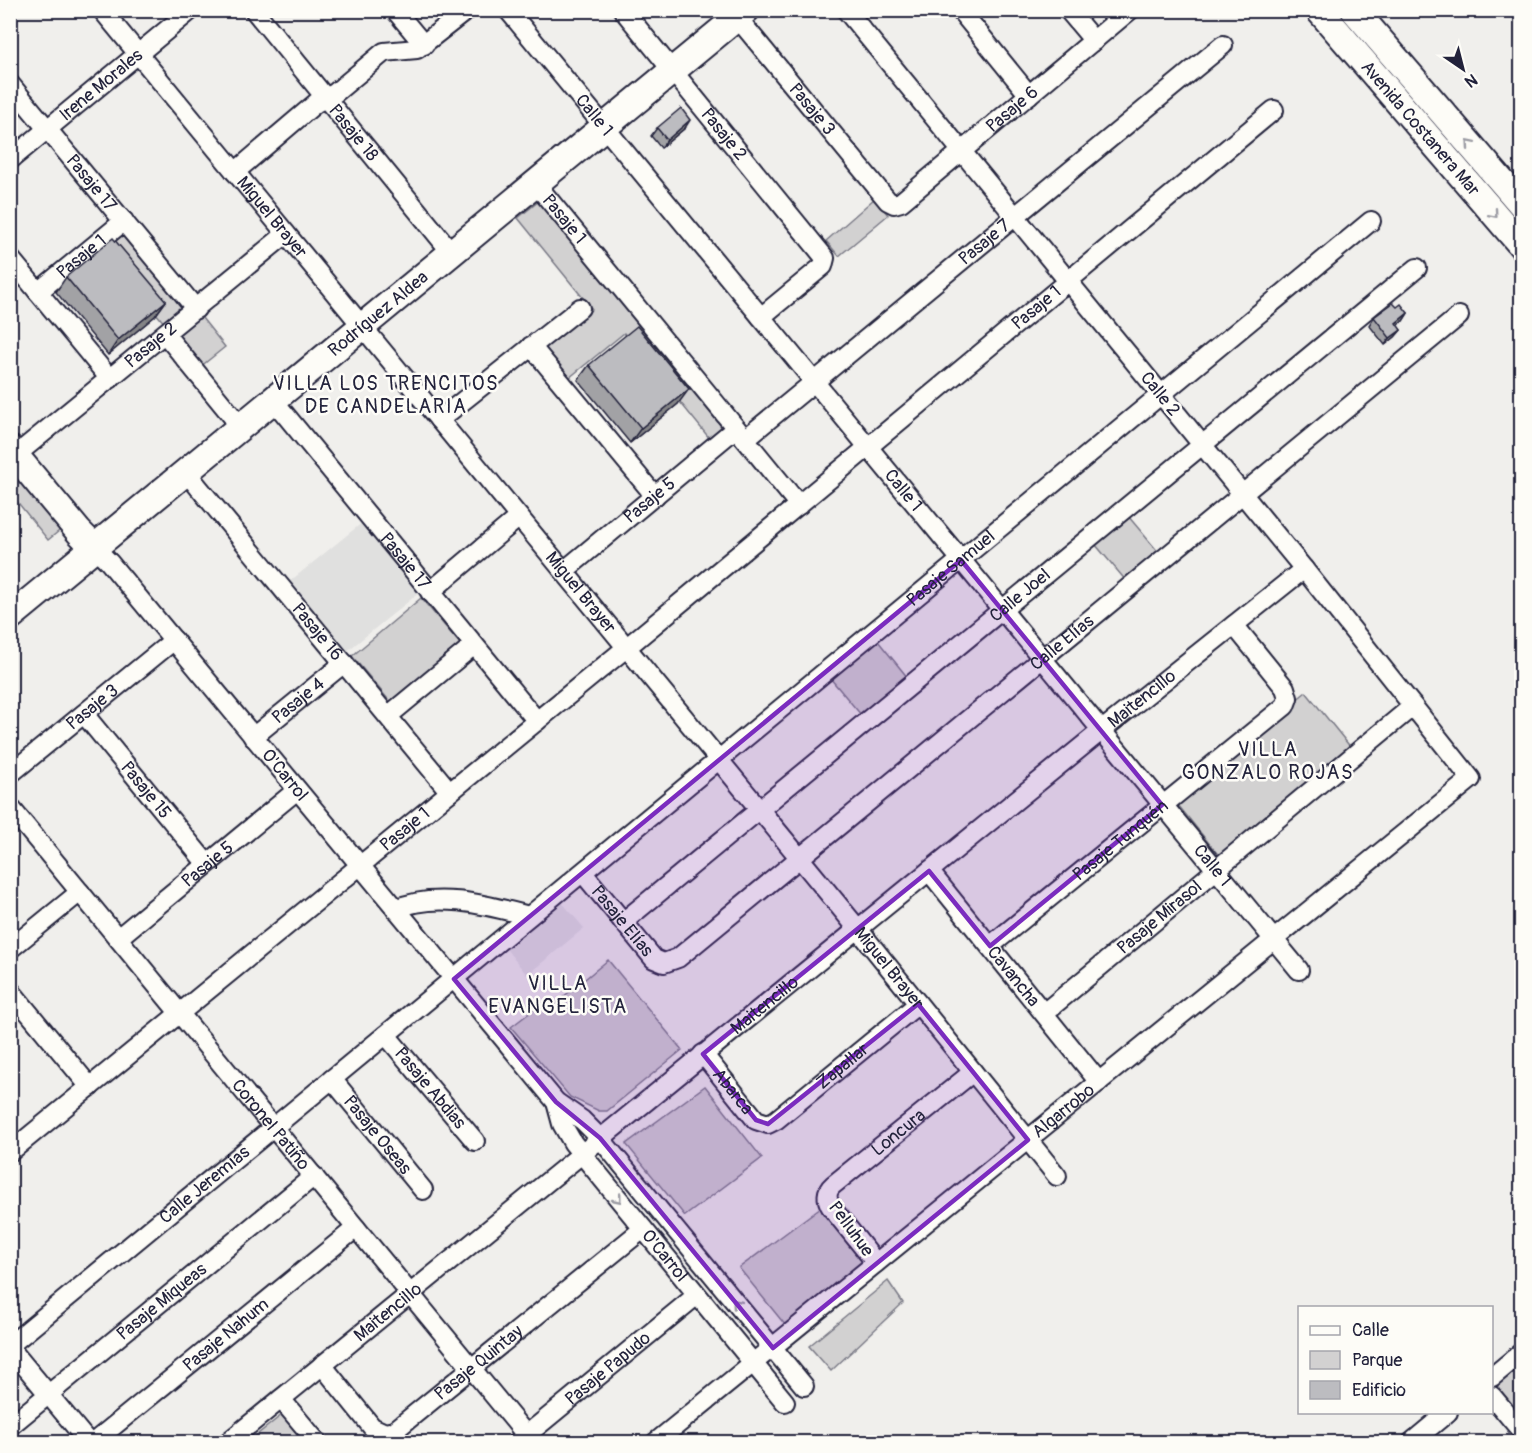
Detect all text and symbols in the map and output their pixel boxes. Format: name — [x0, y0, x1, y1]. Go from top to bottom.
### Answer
north arrow — [1433, 39, 1493, 99]
street label: Irene Morales — [55, 44, 147, 126]
street label: Avenida Costanera Mar — [1356, 56, 1486, 201]
text: N — [1461, 69, 1481, 92]
street label: Pasaje 3 — [784, 78, 841, 140]
street label: Pasaje 6 — [981, 80, 1043, 138]
street label: Calle 1 — [570, 89, 619, 141]
street label: Pasaje 18 — [324, 99, 384, 166]
street label: Pasaje 2 — [696, 103, 752, 165]
one-way arrow — [1466, 140, 1477, 151]
street label: Pasaje 17 — [61, 149, 122, 216]
street label: Miguel Brayer — [232, 171, 313, 263]
street label: Pasaje 1 — [537, 189, 592, 249]
one-way arrow — [1487, 207, 1498, 218]
street label: Pasaje 7 — [954, 213, 1015, 270]
street label: Pasaje 1 — [52, 229, 111, 284]
street label: Rodríguez Aldea — [323, 266, 433, 361]
street label: Pasaje 1 — [1007, 280, 1066, 335]
street label: Pasaje 2 — [120, 317, 182, 373]
street label: Calle 2 — [1135, 367, 1185, 421]
district label: VILLA LOS TRENCITOS DE CANDELARIA — [273, 371, 499, 419]
street label: Calle 1 — [879, 464, 928, 516]
street label: Pasaje 5 — [619, 472, 680, 528]
street label: Pasaje Samuel — [902, 525, 1000, 611]
street label: Pasaje 17 — [375, 528, 436, 595]
street label: Miguel Brayer — [541, 547, 622, 638]
street label: Calle Joel — [985, 563, 1055, 627]
street label: Pasaje 16 — [287, 598, 348, 665]
street label: Calle Elías — [1025, 609, 1098, 676]
street label: Maitencillo — [1103, 664, 1181, 733]
street label: Pasaje 4 — [267, 672, 329, 729]
street label: Pasaje 3 — [61, 679, 123, 735]
district label: VILLA GONZALO ROJAS — [1182, 737, 1354, 785]
street label: O'Carrol — [257, 744, 313, 806]
street label: Pasaje 15 — [116, 756, 177, 823]
street label: Pasaje Tunquén — [1068, 794, 1173, 886]
street label: Pasaje 1 — [375, 802, 434, 856]
street label: Pasaje 5 — [177, 836, 238, 892]
street label: Calle 1 — [1188, 839, 1237, 891]
street label: Pasaje Mirasol — [1112, 875, 1207, 959]
street label: Pasaje Elías — [586, 880, 659, 961]
street label: Miguel Brayer — [849, 922, 930, 1014]
street label: Cavancha — [982, 941, 1045, 1011]
street label: Maitencillo — [726, 970, 804, 1040]
district label: VILLA EVANGELISTA — [488, 971, 628, 1019]
street label: Zapallar — [812, 1037, 874, 1094]
street label: Pasaje Abdias — [389, 1042, 471, 1134]
street label: Abarca — [708, 1064, 759, 1119]
street label: Coronel Patiño — [227, 1074, 315, 1175]
street label: Algarrobo — [1027, 1078, 1100, 1143]
street label: Pasaje Oseas — [338, 1090, 417, 1179]
street label: Loncura — [867, 1104, 930, 1161]
street label: Calle Jeremías — [154, 1140, 254, 1229]
one-way arrow — [611, 1192, 622, 1203]
street label: Pelluhue — [823, 1197, 879, 1261]
street label: O'Carrol — [637, 1225, 693, 1286]
street label: Pasaje Miqueas — [112, 1258, 211, 1345]
street label: Maitencillo — [349, 1277, 427, 1346]
street label: Pasaje Nahum — [178, 1293, 273, 1376]
one-way arrow — [732, 1299, 743, 1310]
legend — [1298, 1306, 1493, 1414]
street label: Pasaje Quintay — [430, 1319, 528, 1405]
text: Calle — [1352, 1319, 1389, 1342]
street label: Pasaje Papudo — [560, 1326, 655, 1410]
text: Parque — [1352, 1349, 1402, 1372]
text: Edificio — [1352, 1379, 1406, 1402]

